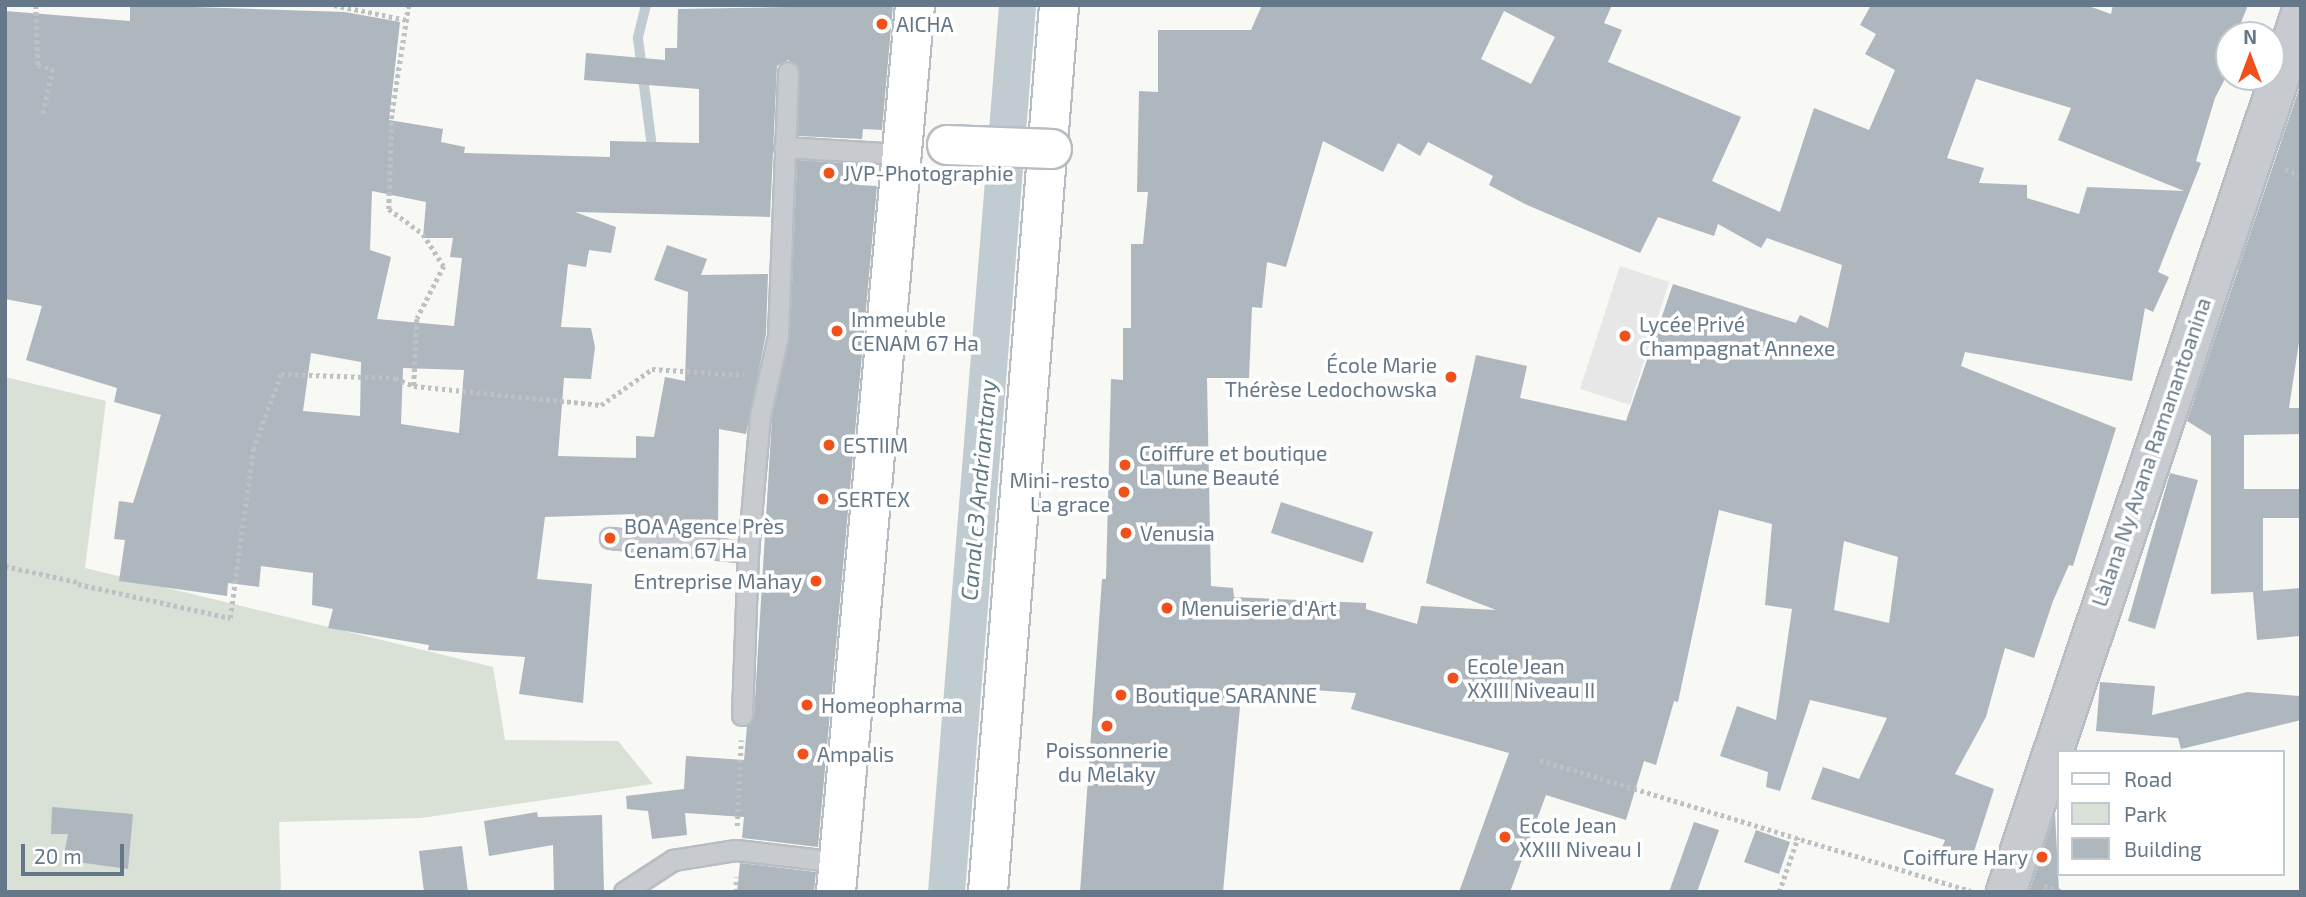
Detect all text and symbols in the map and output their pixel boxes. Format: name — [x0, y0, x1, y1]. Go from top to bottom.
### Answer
place label: AICHA — [896, 11, 954, 37]
marker: AICHA — [874, 16, 890, 32]
north arrow — [2215, 21, 2285, 91]
text: N — [2243, 25, 2257, 48]
place label: JVP-Photographie — [843, 160, 1014, 186]
marker: JVP-Photographie — [821, 165, 837, 181]
street label: Làlana Ny Avana Ramanantoanina — [2086, 294, 2216, 610]
place label: Immeuble CENAM 67 Ha — [851, 306, 979, 356]
place label: Lycée Privé Champagnat Annexe — [1639, 311, 1836, 361]
marker: Immeuble CENAM 67 Ha — [829, 323, 845, 339]
marker: Lycée Privé Champagnat Annexe — [1617, 328, 1633, 344]
place label: École Marie Thérèse Ledochowska — [1225, 352, 1437, 402]
marker: École Marie Thérèse Ledochowska — [1443, 369, 1459, 385]
water label: Canal c3 Andriantany — [955, 378, 1001, 602]
place label: ESTIIM — [843, 432, 908, 458]
marker: ESTIIM — [821, 437, 837, 453]
place label: Coiffure et boutique La lune Beauté — [1139, 440, 1327, 490]
marker: Coiffure et boutique La lune Beauté — [1117, 457, 1133, 473]
place label: Mini-resto La grace — [1010, 467, 1110, 517]
marker: Mini-resto La grace — [1116, 484, 1132, 500]
place label: SERTEX — [837, 486, 910, 512]
marker: SERTEX — [815, 491, 831, 507]
place label: BOA Agence Près Cenam 67 Ha — [624, 513, 785, 563]
place label: Venusia — [1140, 520, 1215, 546]
marker: Venusia — [1118, 525, 1134, 541]
marker: BOA Agence Près Cenam 67 Ha — [602, 530, 618, 546]
place label: Entreprise Mahay — [633, 568, 802, 594]
marker: Entreprise Mahay — [808, 573, 824, 589]
place label: Menuiserie d'Art — [1181, 595, 1337, 621]
marker: Menuiserie d'Art — [1159, 600, 1175, 616]
place label: Ecole Jean XXIII Niveau II — [1467, 653, 1595, 703]
marker: Ecole Jean XXIII Niveau II — [1445, 670, 1461, 686]
place label: Boutique SARANNE — [1135, 682, 1317, 708]
marker: Boutique SARANNE — [1113, 687, 1129, 703]
place label: Homeopharma — [821, 692, 963, 718]
marker: Homeopharma — [799, 697, 815, 713]
marker: Poissonnerie du Melaky — [1099, 718, 1115, 734]
place label: Poissonnerie du Melaky — [1045, 737, 1169, 787]
place label: Ampalis — [817, 741, 894, 767]
marker: Ampalis — [795, 746, 811, 762]
legend — [2058, 750, 2285, 876]
text: Road — [2124, 766, 2172, 791]
text: Park — [2124, 801, 2167, 826]
place label: Ecole Jean XXIII Niveau I — [1519, 812, 1642, 862]
marker: Ecole Jean XXIII Niveau I — [1497, 829, 1513, 845]
scale bar — [24, 830, 128, 874]
text: Building — [2124, 836, 2202, 861]
text: 20 m — [34, 843, 82, 868]
place label: Coiffure Hary — [1903, 844, 2028, 870]
marker: Coiffure Hary — [2034, 849, 2050, 865]

